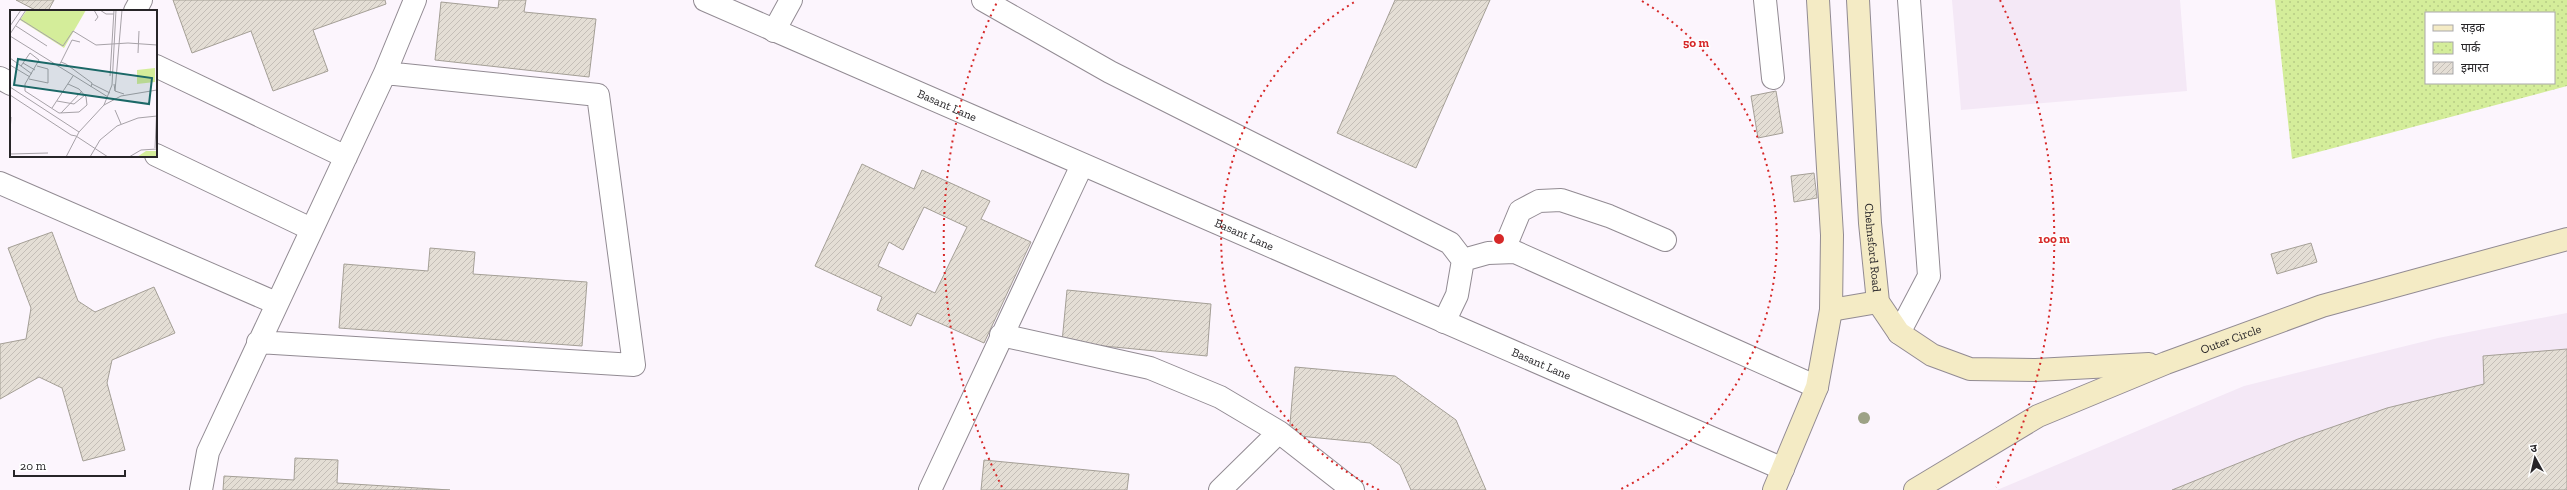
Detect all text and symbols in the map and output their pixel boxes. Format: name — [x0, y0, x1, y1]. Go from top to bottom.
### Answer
inset map — [10, 10, 157, 157]
legend — [2425, 12, 2555, 84]
text: सड़क — [2461, 21, 2486, 35]
text: 50 m — [1683, 36, 1709, 50]
text: पार्क — [2461, 41, 2481, 55]
text: इमारत — [2461, 61, 2490, 75]
street label: Basant Lane — [915, 86, 979, 124]
street label: Chelmsford Road — [1862, 203, 1884, 293]
street label: Basant Lane — [1212, 216, 1276, 254]
centre of rings — [1492, 232, 1506, 246]
text: 100 m — [2038, 232, 2070, 246]
street label: Outer Circle — [2198, 322, 2263, 357]
street label: Basant Lane — [1510, 345, 1573, 383]
north arrow — [2515, 438, 2555, 478]
text: उ — [2530, 442, 2538, 455]
scale bar — [14, 452, 125, 478]
text: 20 m — [20, 459, 47, 473]

